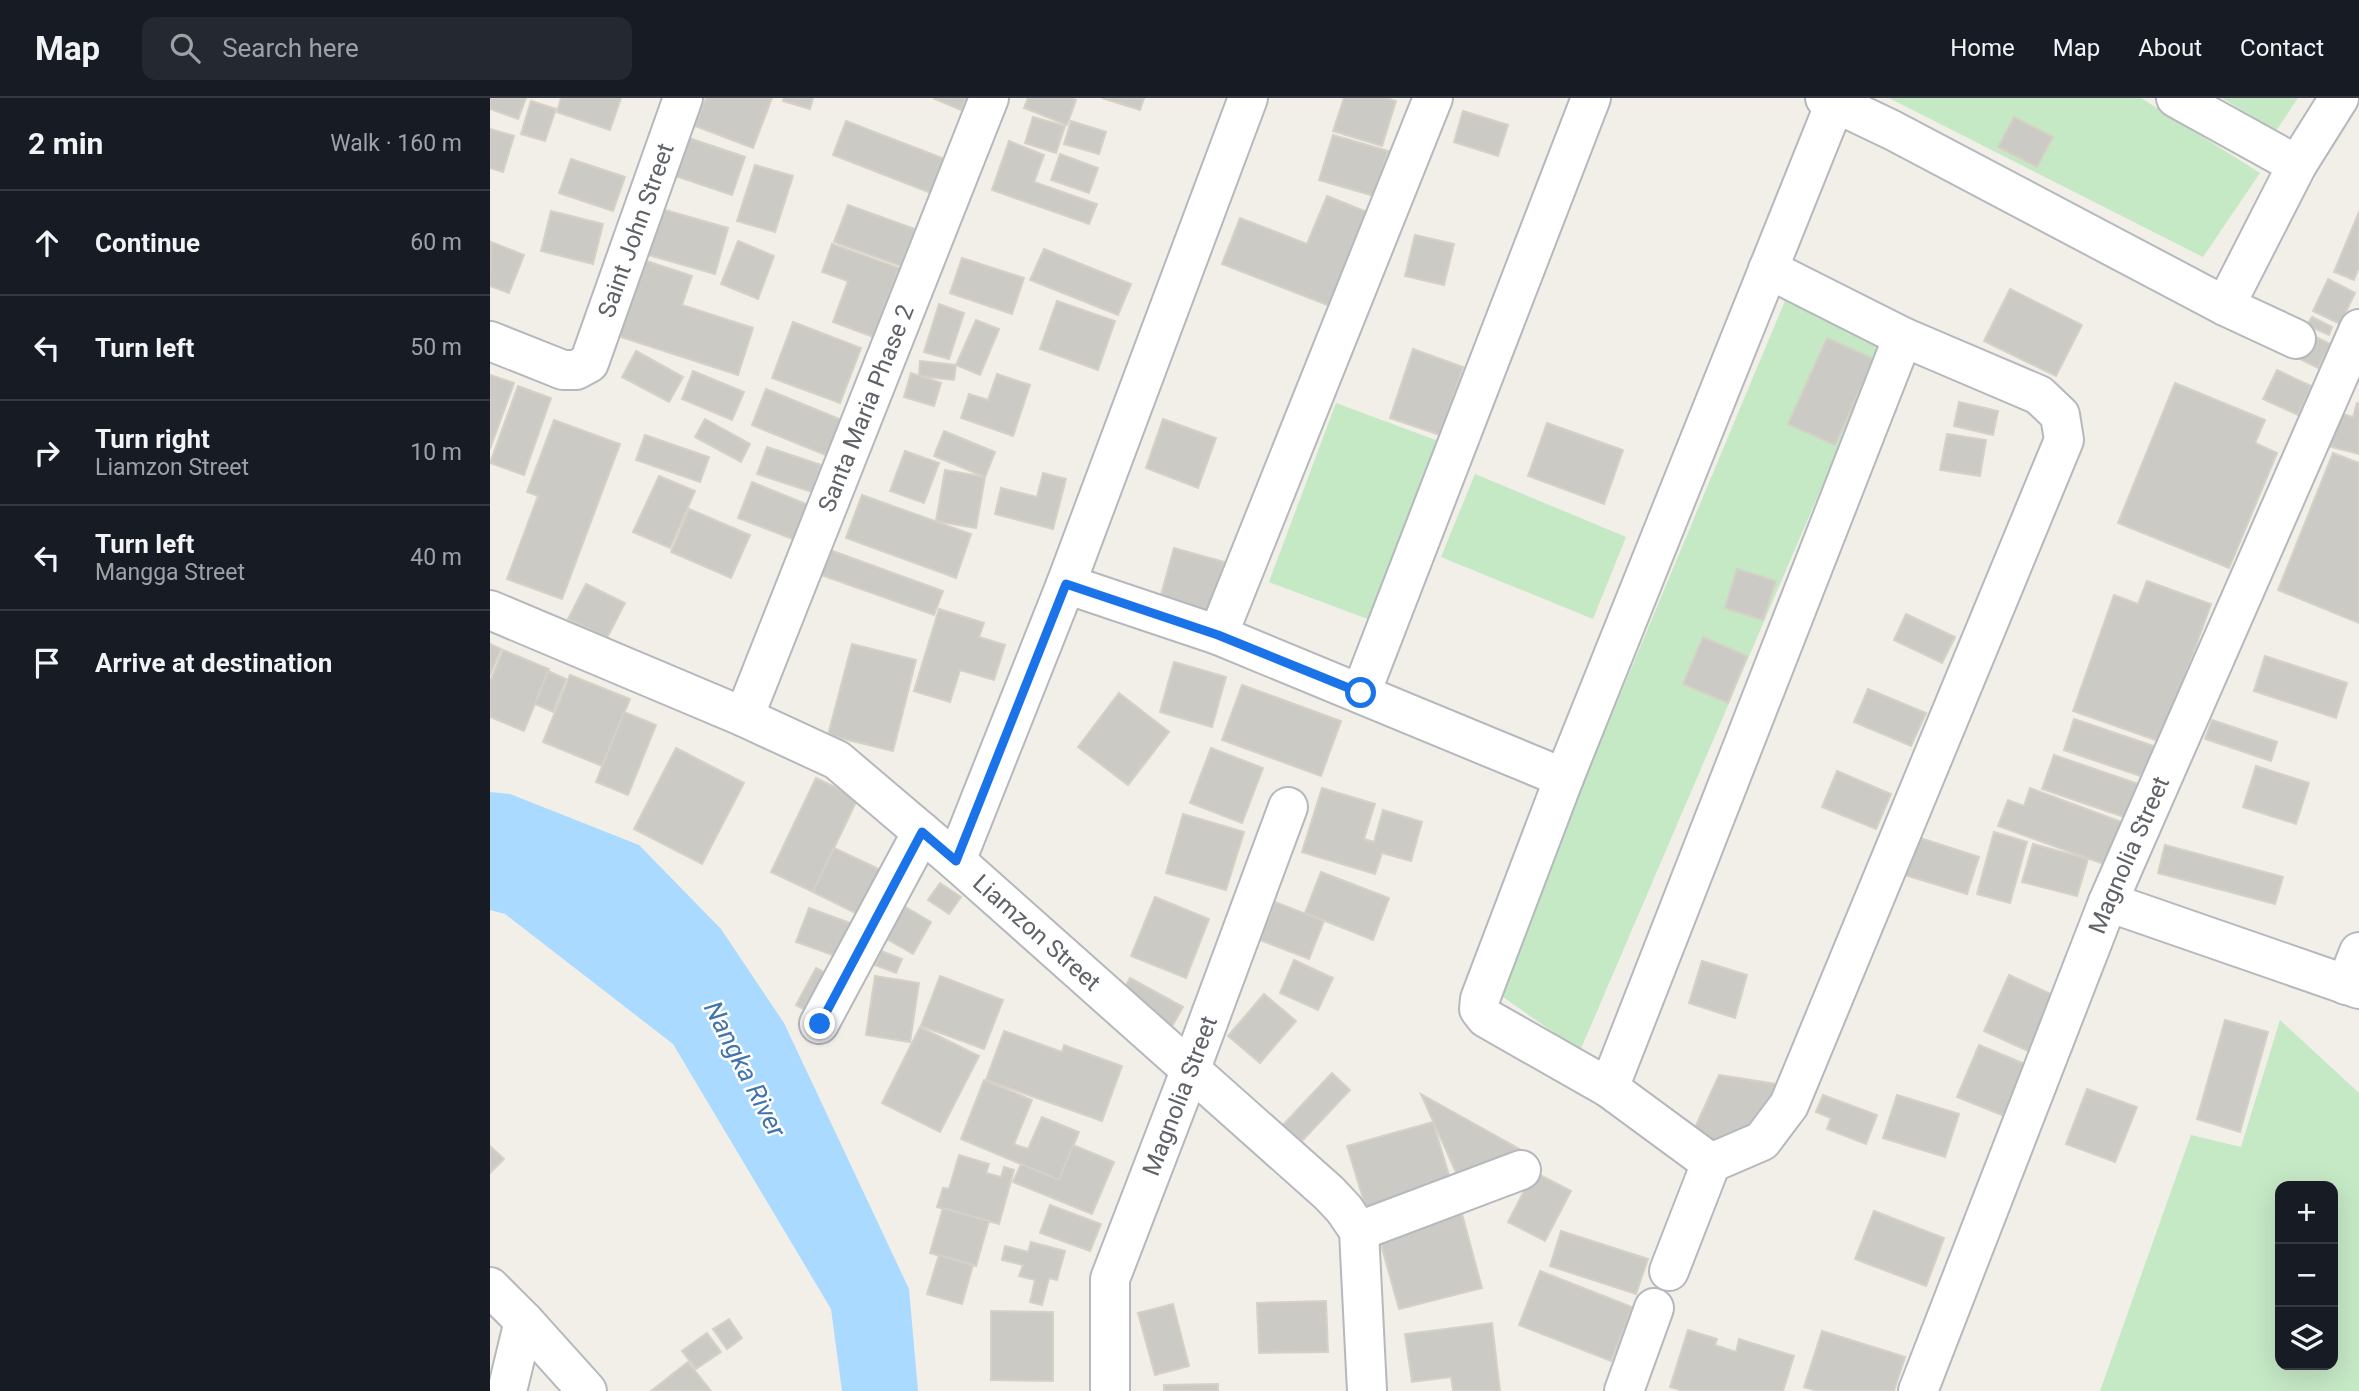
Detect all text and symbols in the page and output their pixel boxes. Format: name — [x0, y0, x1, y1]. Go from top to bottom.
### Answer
search box — [142, 17, 632, 80]
text: Map — [35, 29, 100, 68]
icon: search — [166, 29, 204, 67]
text: Search here — [222, 33, 359, 63]
text: Home — [1950, 34, 2015, 62]
text: Map — [2053, 34, 2100, 62]
text: About — [2138, 34, 2202, 62]
text: Contact — [2240, 34, 2324, 62]
text: 2 min — [28, 126, 103, 161]
text: Walk · 160 m — [330, 130, 462, 157]
street label: Saint John Street — [592, 139, 680, 321]
icon: ahead — [28, 224, 66, 262]
text: Continue — [95, 228, 200, 258]
text: 60 m — [410, 229, 462, 256]
street label: Santa Maria Phase 2 — [813, 301, 920, 516]
icon: left — [28, 329, 66, 367]
text: Turn left — [95, 333, 194, 363]
text: 50 m — [410, 334, 462, 361]
text: Turn right — [95, 424, 210, 454]
icon: right — [28, 434, 66, 472]
text: 10 m — [410, 439, 462, 466]
text: Liamzon Street — [95, 454, 249, 481]
text: Turn left — [95, 529, 194, 559]
icon: left — [28, 539, 66, 577]
text: 40 m — [410, 544, 462, 571]
text: Mangga Street — [95, 559, 245, 586]
icon: arrive — [28, 644, 66, 682]
text: Arrive at destination — [95, 648, 332, 678]
route start — [1345, 677, 1376, 708]
street label: Magnolia Street — [2083, 772, 2175, 938]
street label: Liamzon Street — [967, 869, 1106, 997]
water label: Nangka River — [698, 996, 793, 1143]
route end — [804, 1008, 835, 1039]
street label: Magnolia Street — [1137, 1012, 1223, 1180]
map controls — [2275, 1181, 2338, 1370]
button: + — [2275, 1181, 2338, 1244]
button: − — [2275, 1244, 2338, 1307]
button: layers — [2275, 1307, 2338, 1370]

